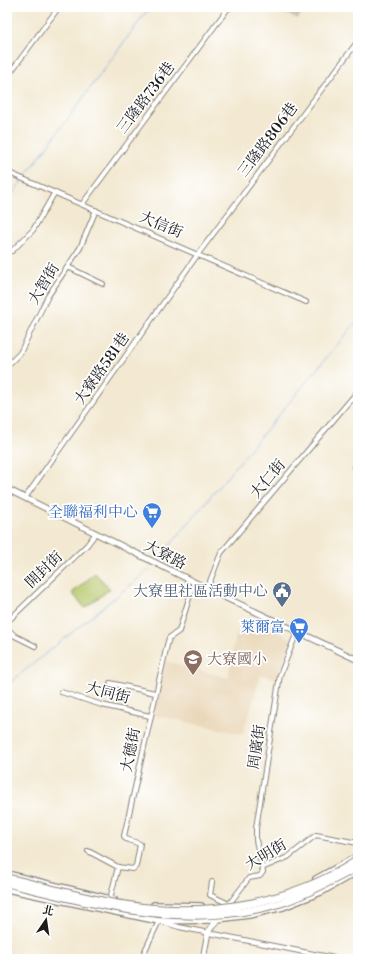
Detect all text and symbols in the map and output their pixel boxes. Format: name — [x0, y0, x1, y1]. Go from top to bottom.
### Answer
street label: 三隆路736巷 — [113, 58, 179, 138]
street label: 三隆路806巷 — [234, 99, 302, 181]
street label: 大信街 — [137, 207, 185, 243]
street label: 大智街 — [24, 260, 64, 308]
street label: 大寮路581巷 — [70, 329, 134, 409]
street label: 大仁街 — [246, 456, 290, 502]
supermarket icon: 全聯福利中心 — [141, 501, 163, 529]
place label: 全聯福利中心 — [48, 503, 138, 522]
street label: 大寮路 — [141, 536, 189, 574]
street label: 開封街 — [21, 548, 67, 592]
public building icon: 大寮里社區活動中心 — [271, 580, 293, 608]
place label: 大寮里社區活動中心 — [133, 582, 268, 601]
supermarket icon: 萊爾富 — [288, 616, 310, 644]
place label: 萊爾富 — [240, 618, 285, 637]
school or university icon: 大寮國小 — [182, 648, 204, 676]
place label: 大寮國小 — [207, 650, 267, 669]
street label: 大同街 — [84, 678, 132, 708]
street label: 周廣街 — [244, 723, 270, 771]
street label: 大德街 — [117, 726, 145, 774]
street label: 大明街 — [242, 835, 290, 875]
north arrow — [26, 900, 66, 940]
text: 北 — [41, 903, 55, 919]

